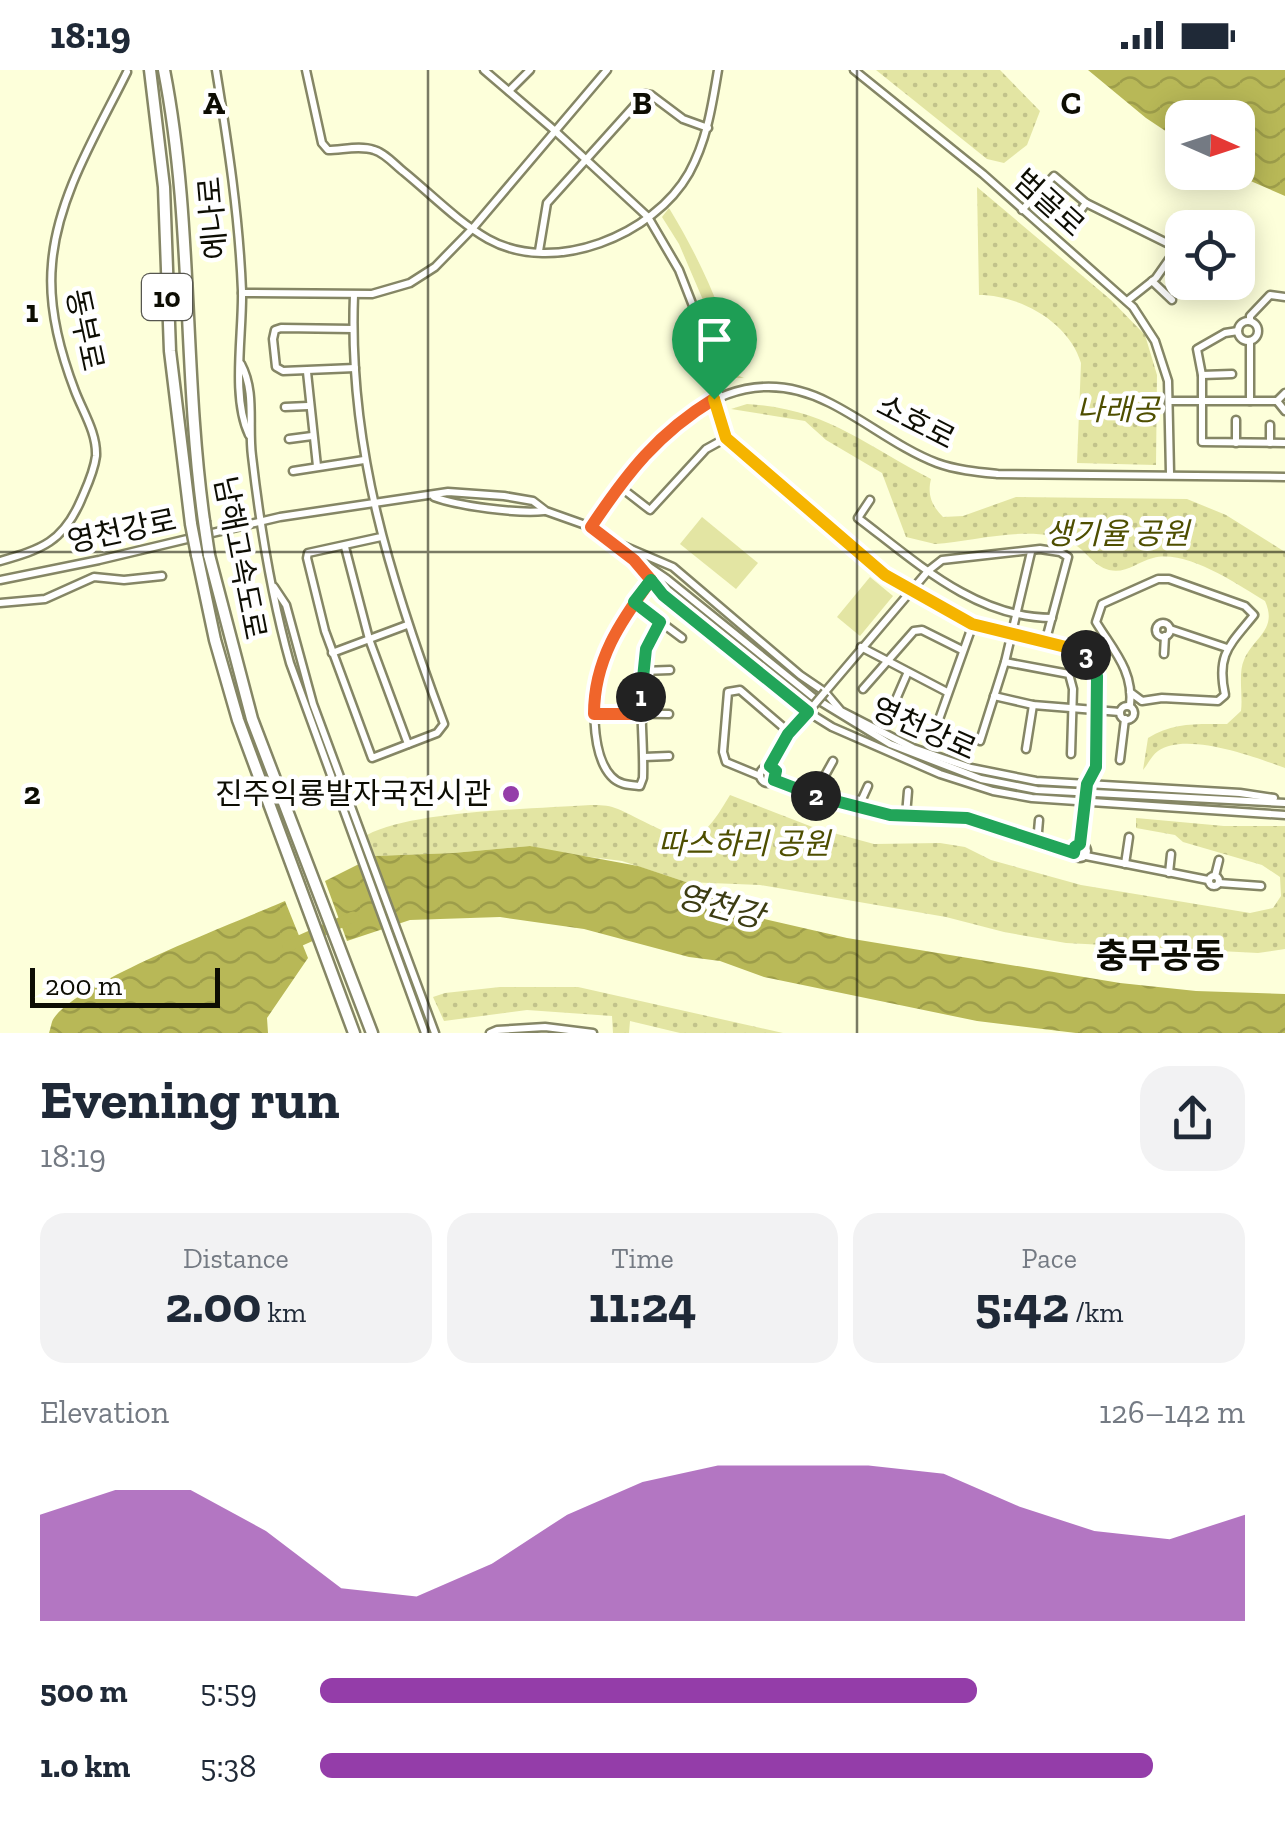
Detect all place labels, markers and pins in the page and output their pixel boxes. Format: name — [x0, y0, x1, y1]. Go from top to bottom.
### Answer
pin — [672, 297, 757, 400]
pin: 3 — [1061, 630, 1111, 680]
pin: 1 — [616, 672, 666, 722]
pin: 2 — [791, 771, 841, 821]
place label: 진주익룡발자국전시관 — [215, 776, 491, 812]
marker: 진주익룡발자국전시관 — [500, 783, 522, 805]

